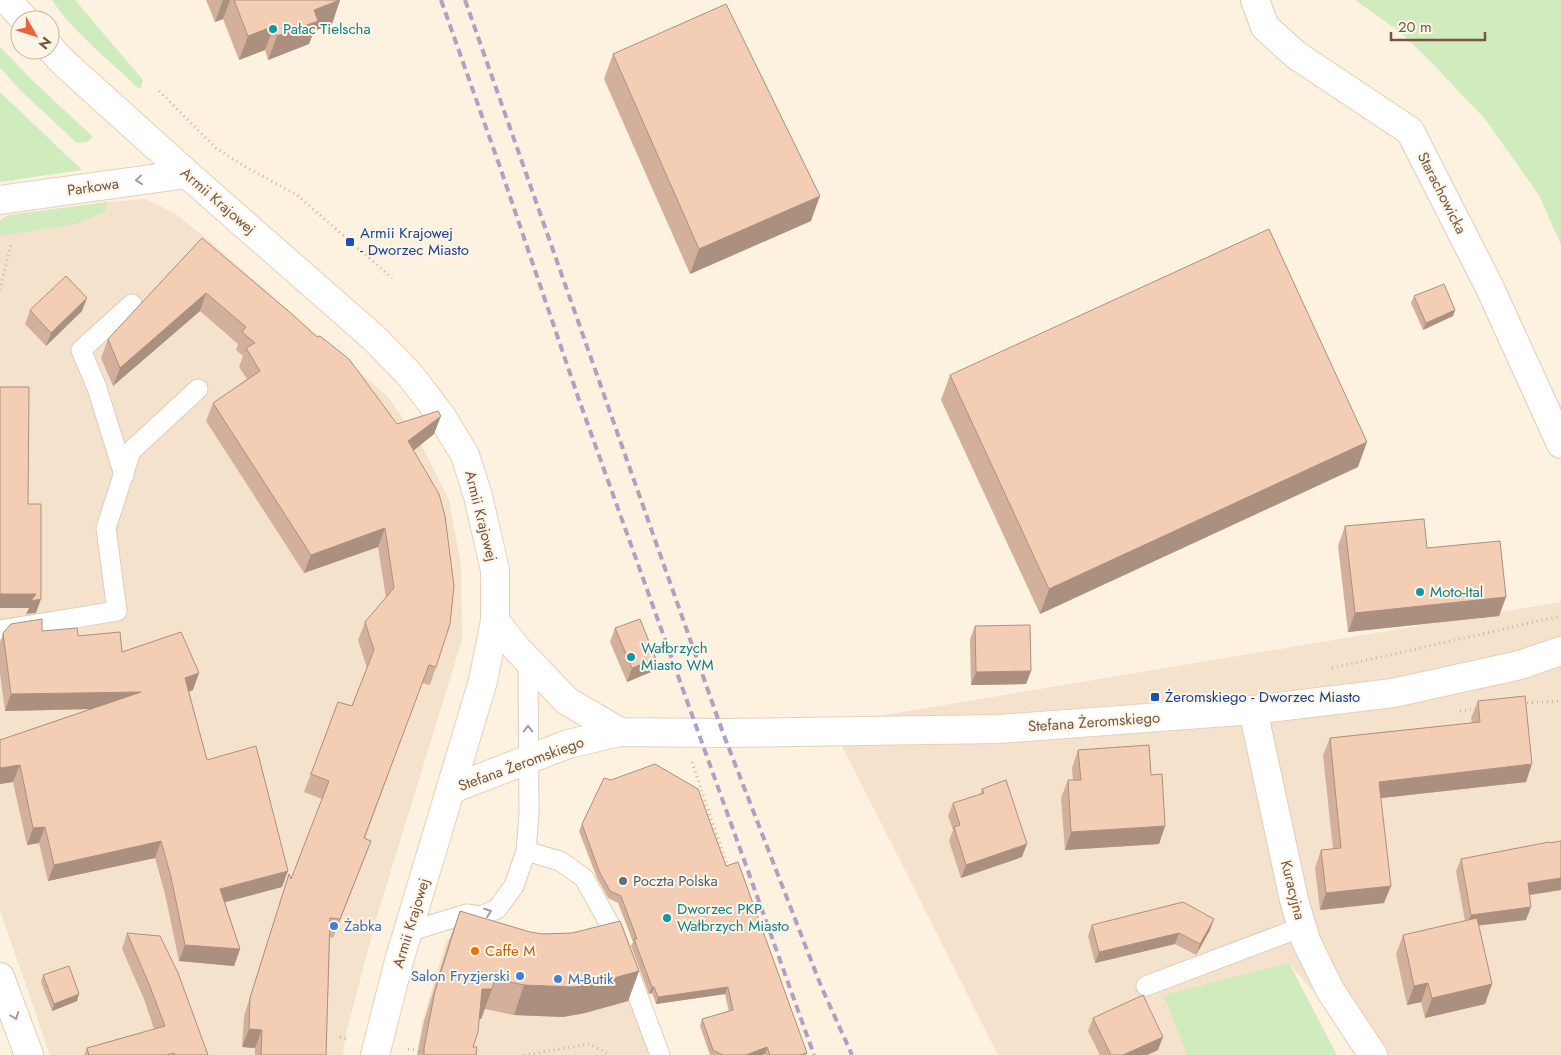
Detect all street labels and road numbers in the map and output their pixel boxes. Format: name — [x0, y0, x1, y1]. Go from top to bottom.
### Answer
street label: Starachowicka — [1412, 148, 1472, 238]
street label: Armii Krajowej — [176, 162, 260, 240]
street label: Parkowa — [66, 172, 120, 202]
street label: Armii Krajowej — [459, 468, 503, 564]
street label: Stefana Żeromskiego — [1027, 706, 1161, 738]
street label: Stefana Żeromskiego — [455, 731, 587, 797]
street label: Kuracyjna — [1275, 858, 1311, 922]
street label: Armii Krajowej — [387, 875, 435, 971]

